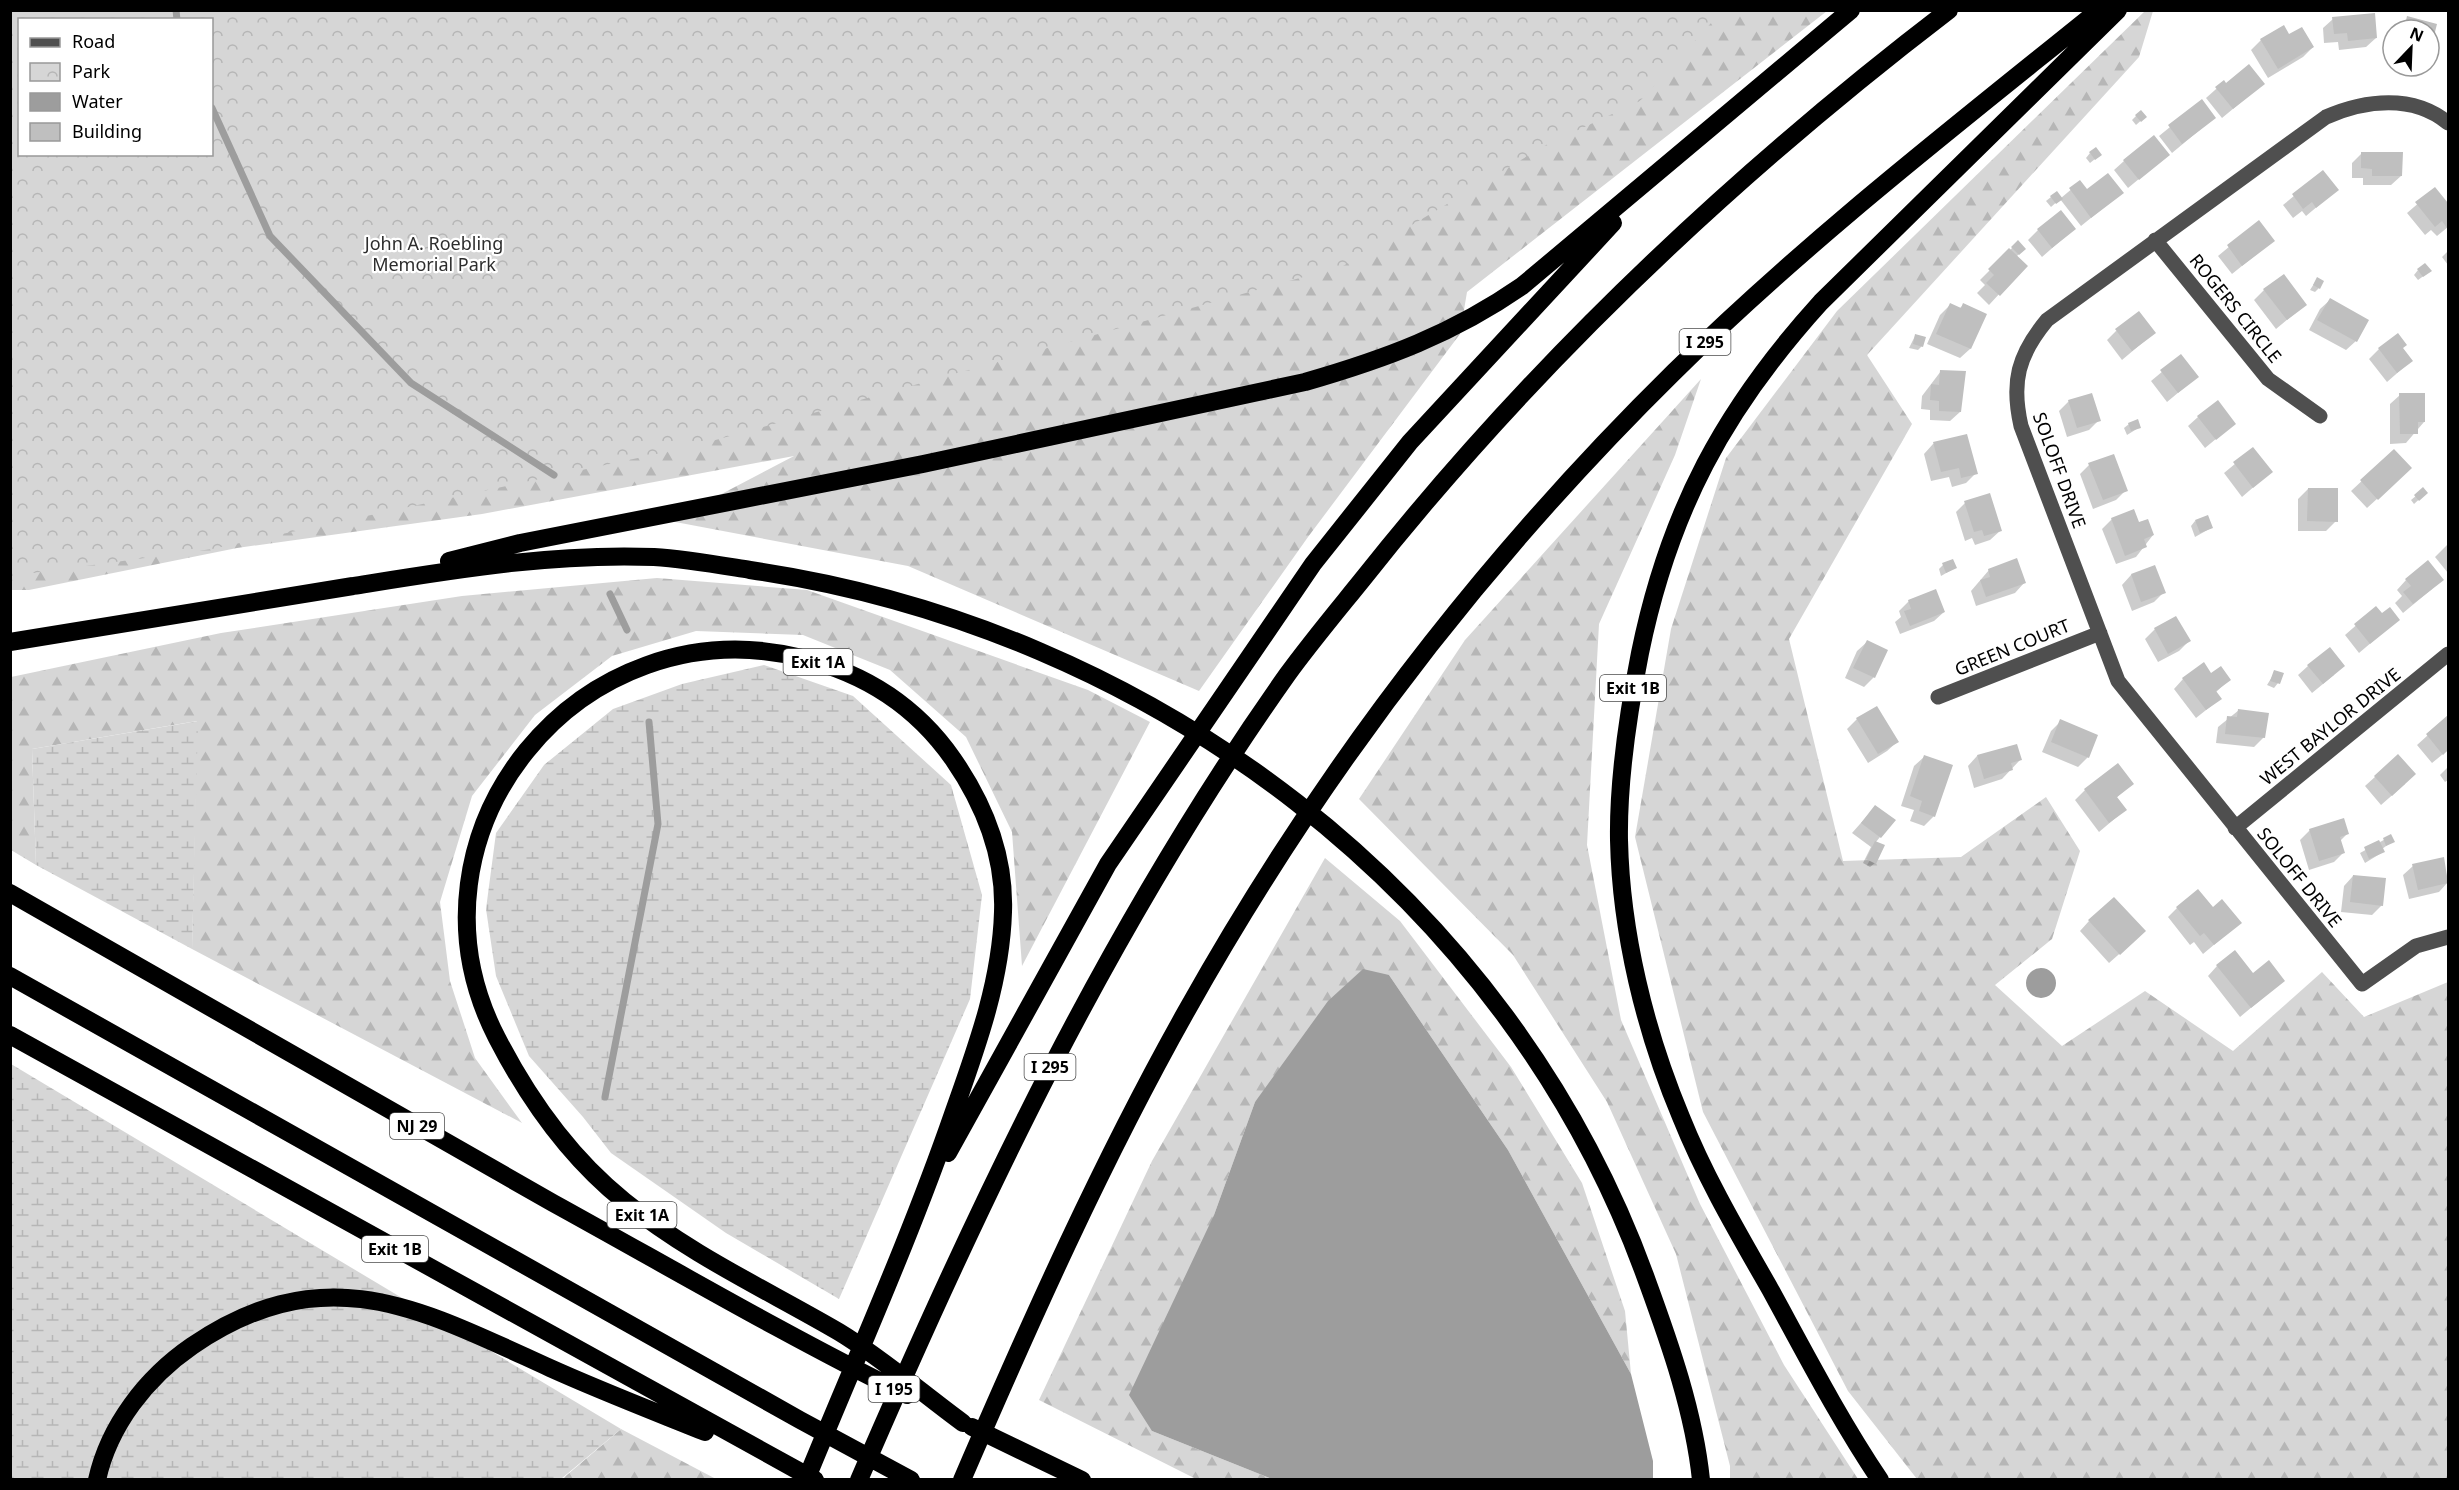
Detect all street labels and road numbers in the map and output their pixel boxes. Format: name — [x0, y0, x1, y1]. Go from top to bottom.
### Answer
street label: ROGERS CIRCLE — [2185, 249, 2287, 367]
road number: I 295 — [1680, 329, 1730, 355]
street label: SOLOFF DRIVE — [2028, 409, 2092, 531]
street label: GREEN COURT — [1951, 613, 2073, 681]
road number: Exit 1A — [784, 649, 852, 675]
street label: WEST BAYLOR DRIVE — [2255, 662, 2405, 790]
road number: Exit 1B — [1600, 675, 1666, 701]
street label: SOLOFF DRIVE — [2252, 822, 2348, 932]
road number: I 295 — [1024, 1054, 1076, 1080]
road number: NJ 29 — [390, 1113, 444, 1139]
road number: Exit 1A — [608, 1202, 676, 1228]
road number: Exit 1B — [362, 1236, 428, 1262]
road number: I 195 — [868, 1376, 920, 1402]

